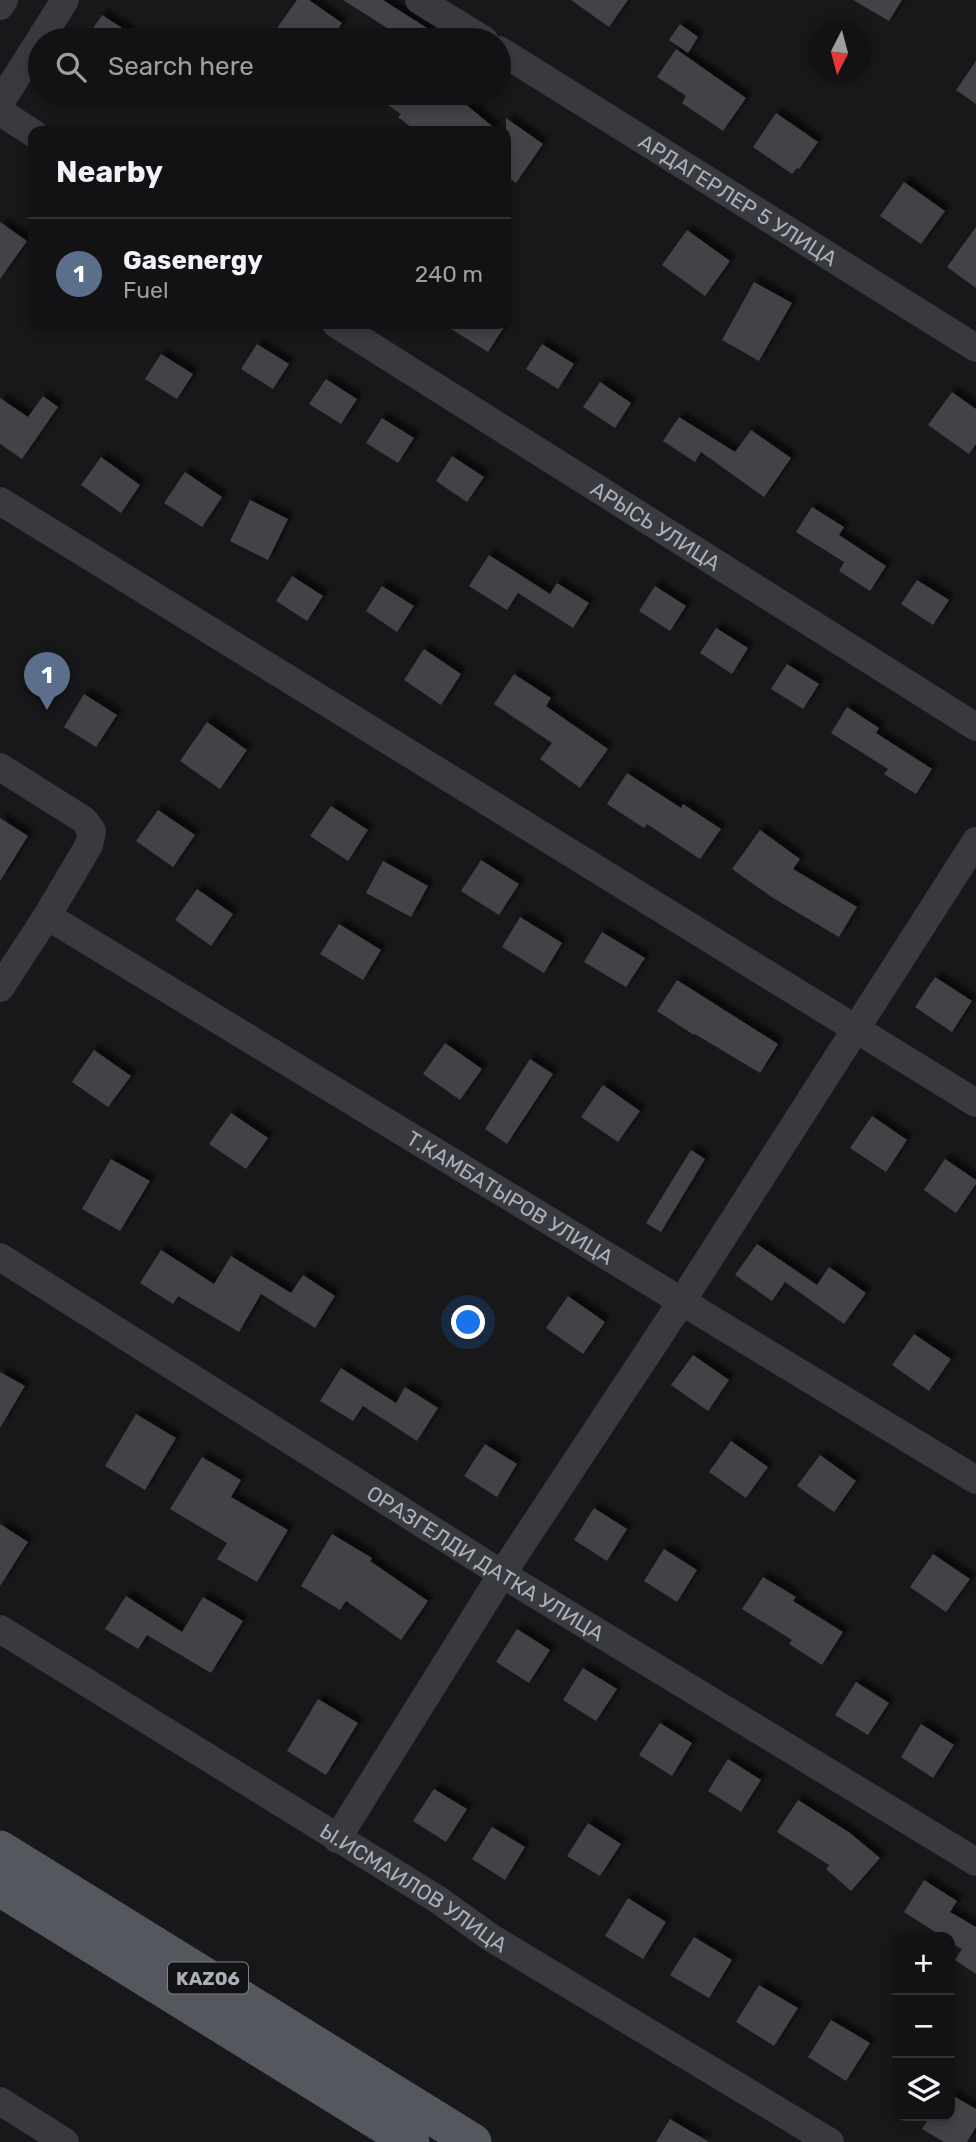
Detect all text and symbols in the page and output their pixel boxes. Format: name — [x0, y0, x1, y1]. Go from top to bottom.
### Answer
north arrow — [808, 21, 871, 84]
search box — [28, 28, 511, 105]
icon: search — [52, 48, 90, 86]
text: Search here — [108, 51, 254, 82]
street label: АРДАГЕРЛЕР 5 УЛИЦА — [634, 128, 842, 271]
text: Nearby — [56, 154, 163, 190]
text: Gasenergy — [123, 245, 263, 276]
text: 1 — [73, 260, 85, 288]
text: 240 m — [415, 260, 483, 288]
text: Fuel — [123, 276, 169, 304]
street label: АРЫСЬ УЛИЦА — [586, 475, 725, 576]
pin: 1 — [24, 652, 70, 710]
street label: Т.КАМБАТЫРОВ УЛИЦА — [403, 1125, 618, 1269]
your location — [451, 1305, 485, 1339]
street label: ОРАЗГЕЛДИ ДАТКА УЛИЦА — [363, 1480, 609, 1646]
street label: Ы.ИСМАИЛОВ УЛИЦА — [316, 1818, 512, 1957]
map controls — [892, 1932, 955, 2121]
button: + — [892, 1932, 955, 1995]
road number: KАZ06 — [168, 1962, 248, 1994]
button: − — [892, 1995, 955, 2058]
button: layers — [892, 2058, 955, 2121]

